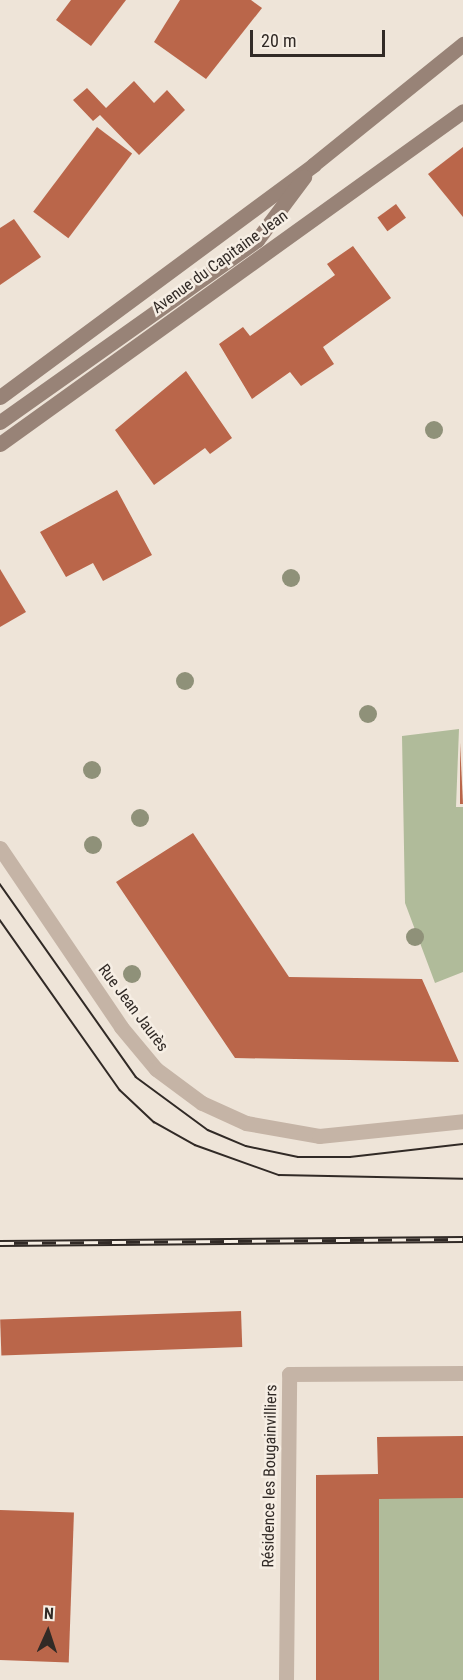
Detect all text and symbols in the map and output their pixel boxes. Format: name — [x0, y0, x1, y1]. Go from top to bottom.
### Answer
scale bar — [253, 18, 388, 56]
text: 20 m — [261, 30, 296, 51]
street label: Avenue du Capitaine Jean — [148, 206, 292, 318]
street label: Rue Jean Jaurès — [94, 961, 172, 1055]
street label: Résidence les Bougainvilliers — [259, 1384, 281, 1568]
north arrow — [18, 1602, 78, 1662]
text: N — [44, 1604, 54, 1623]

